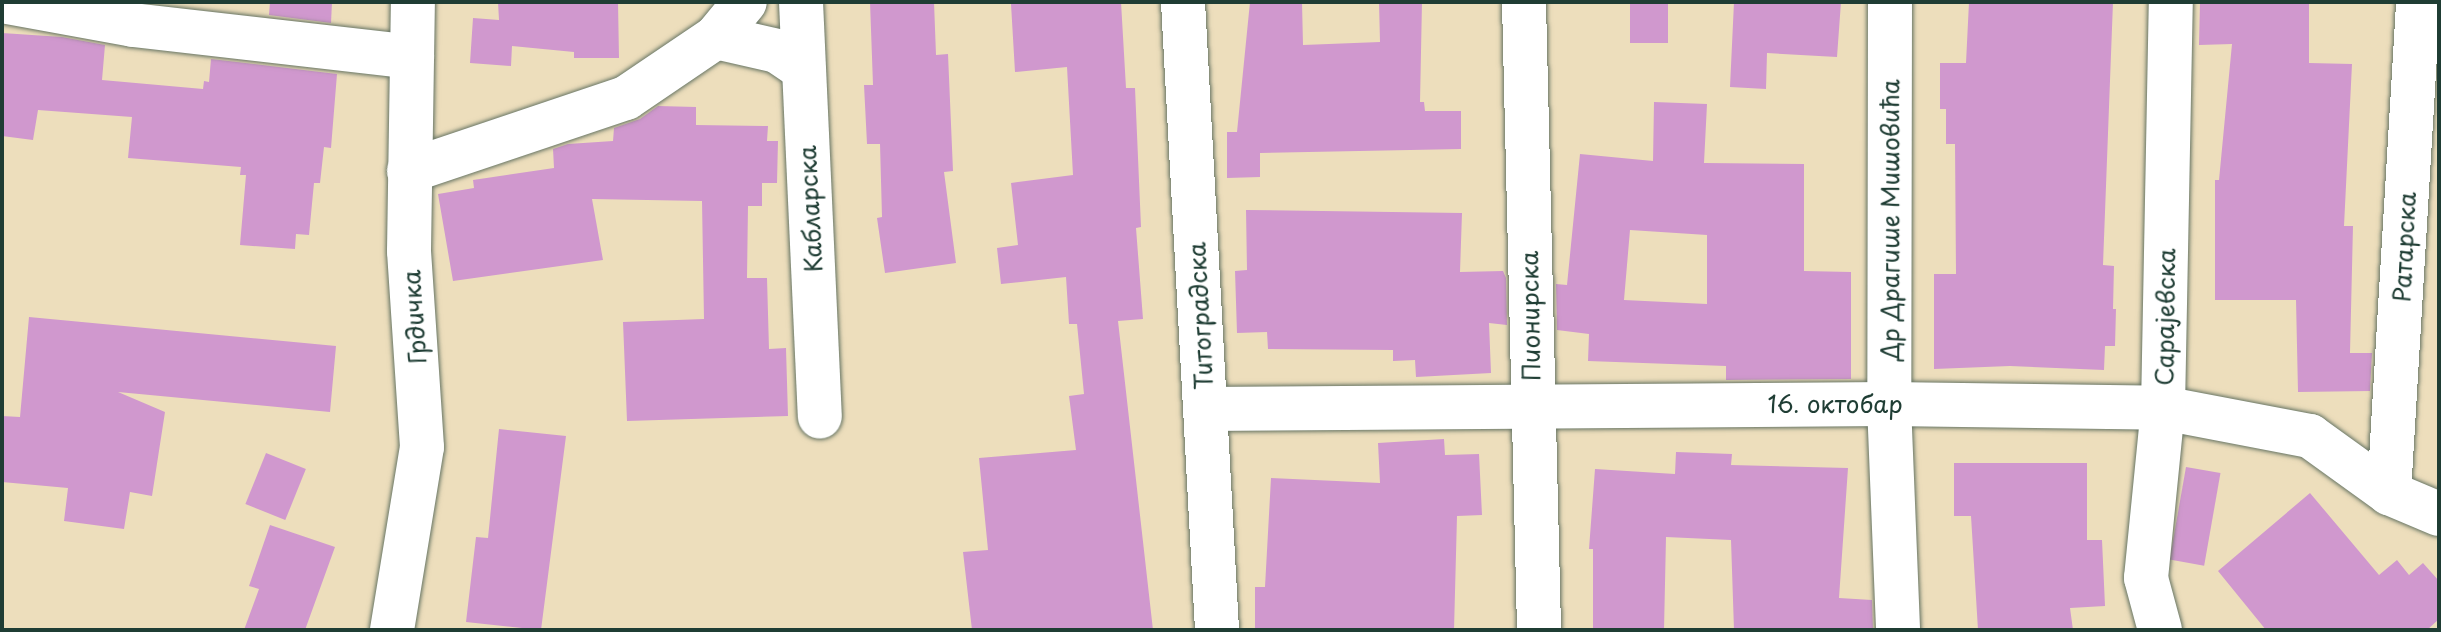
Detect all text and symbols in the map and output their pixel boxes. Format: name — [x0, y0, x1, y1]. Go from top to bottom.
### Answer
street label: Др Драгише Мишовића — [1876, 78, 1904, 362]
street label: Кабларска — [792, 145, 828, 273]
street label: Ратарска — [2387, 191, 2421, 303]
street label: Титоградска — [1182, 242, 1218, 390]
street label: Сарајевска — [2149, 248, 2181, 386]
street label: Пионирска — [1514, 251, 1546, 381]
street label: Грдичка — [396, 269, 432, 365]
street label: 16. октобар — [1766, 390, 1904, 418]

